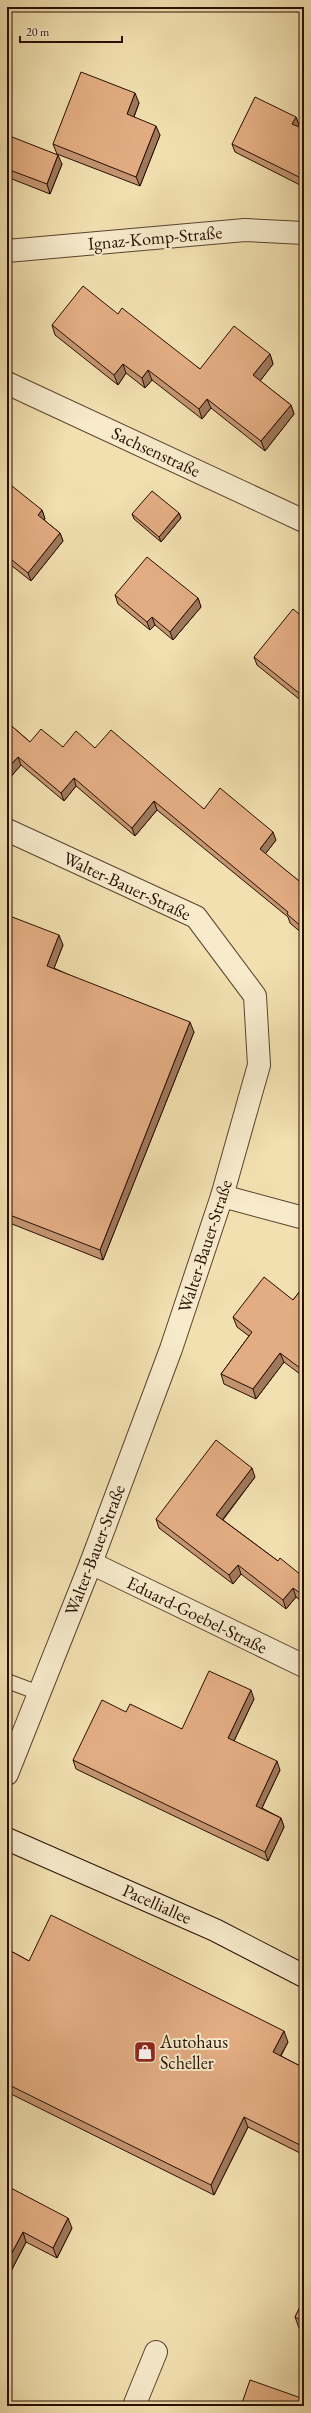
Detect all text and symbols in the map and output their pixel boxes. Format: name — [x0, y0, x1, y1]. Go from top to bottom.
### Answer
scale bar — [20, 18, 122, 44]
text: 20 m — [26, 24, 50, 40]
street label: Ignaz-Komp-Straße — [87, 220, 223, 255]
street label: Sachsenstraße — [108, 421, 204, 482]
street label: Walter-Bauer-Straße — [60, 846, 195, 925]
street label: Walter-Bauer-Straße — [172, 1177, 237, 1315]
street label: Walter-Bauer-Straße — [59, 1481, 130, 1619]
street label: Eduard-Goebel-Straße — [123, 1571, 271, 1659]
street label: Pacelliallee — [119, 1878, 195, 1929]
place label: Autohaus Scheller — [159, 2030, 228, 2074]
shop icon: Autohaus Scheller — [132, 2039, 158, 2065]

